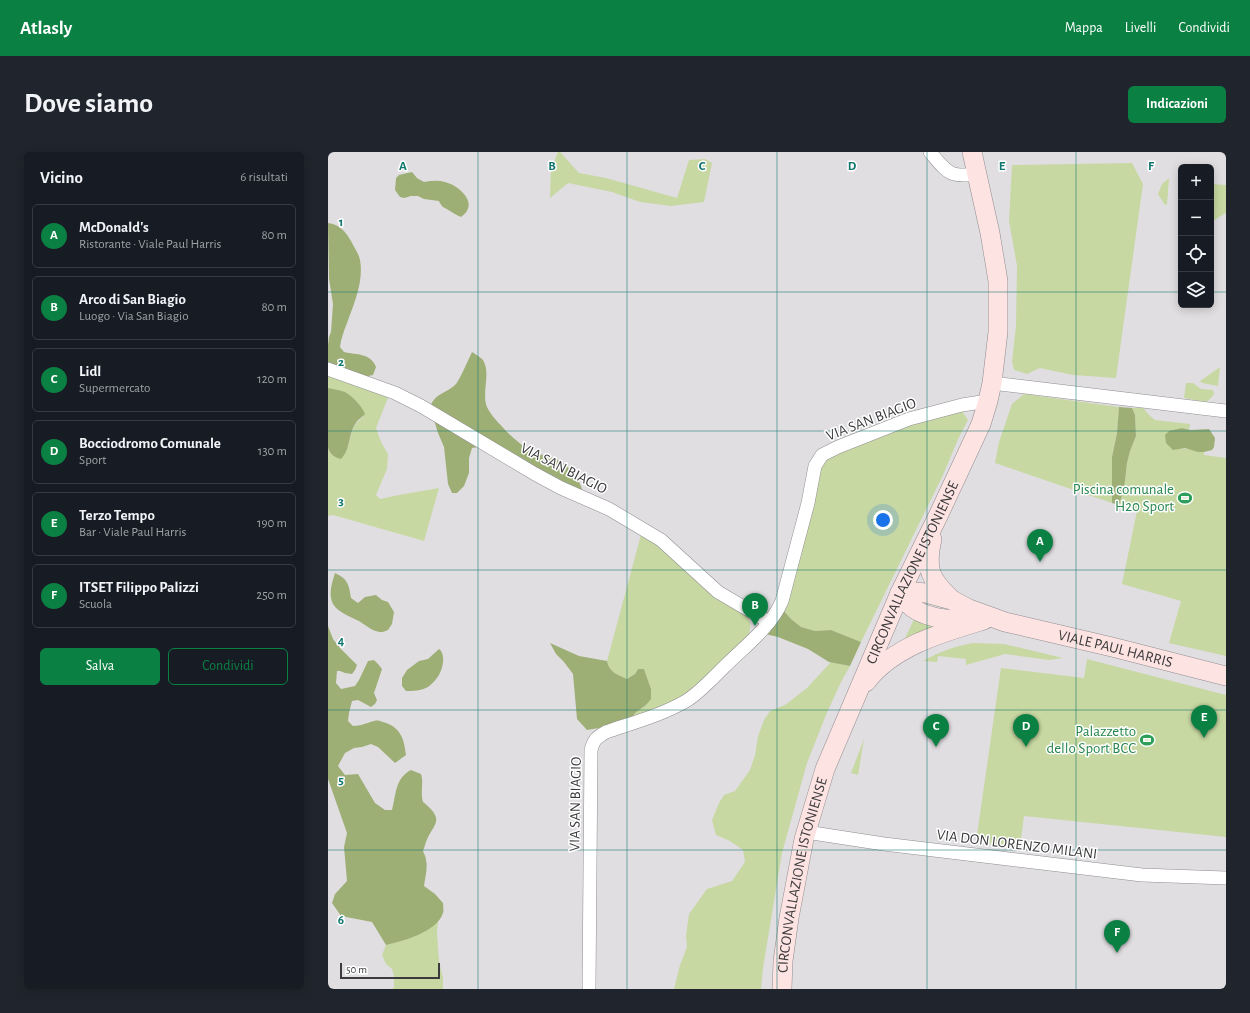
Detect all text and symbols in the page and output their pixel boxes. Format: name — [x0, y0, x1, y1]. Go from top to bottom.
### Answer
text: Atlasly — [20, 19, 72, 38]
text: Mappa — [1065, 21, 1103, 35]
text: Livelli — [1125, 21, 1156, 35]
text: Condividi — [1178, 21, 1230, 35]
button: Indicazioni — [1128, 86, 1226, 123]
text: Dove siamo — [24, 90, 153, 118]
text: A — [399, 160, 407, 173]
text: B — [548, 160, 556, 173]
text: C — [699, 160, 706, 173]
text: D — [848, 160, 857, 173]
text: E — [999, 160, 1006, 173]
text: F — [1148, 160, 1155, 173]
map controls — [1178, 164, 1214, 308]
button: + — [1178, 164, 1214, 200]
text: Vicino — [40, 169, 83, 186]
text: 6 risultati — [240, 171, 288, 184]
button: − — [1178, 200, 1214, 236]
text: 1 — [339, 216, 343, 229]
text: McDonald's — [79, 220, 149, 235]
text: A — [50, 229, 58, 242]
text: 80 m — [261, 229, 287, 242]
button: locate — [1178, 236, 1214, 272]
text: Ristorante · Viale Paul Harris — [79, 238, 221, 251]
button: layers — [1178, 272, 1214, 308]
text: Arco di San Biagio — [79, 292, 186, 307]
text: B — [50, 301, 58, 314]
text: 80 m — [261, 301, 287, 314]
text: Luogo · Via San Biagio — [79, 310, 189, 323]
text: 2 — [338, 356, 344, 369]
text: Lidl — [79, 364, 101, 379]
text: C — [51, 373, 57, 386]
text: 120 m — [257, 373, 287, 386]
text: Supermercato — [79, 382, 150, 395]
street label: VIA SAN BIAGIO — [824, 395, 918, 443]
text: Bocciodromo Comunale — [79, 436, 221, 451]
street label: VIA SAN BIAGIO — [518, 440, 609, 497]
text: D — [50, 445, 58, 458]
text: 130 m — [258, 445, 287, 458]
text: Sport — [79, 454, 106, 467]
street label: CIRCONVALLAZIONE ISTONIENSE — [864, 479, 961, 666]
place label: Piscina comunale H20 Sport — [1073, 482, 1174, 514]
sports icon: Piscina comunale H20 Sport — [1177, 490, 1193, 506]
text: 3 — [338, 495, 344, 508]
text: Terzo Tempo — [79, 508, 155, 523]
your location — [873, 510, 893, 530]
text: E — [51, 517, 57, 530]
text: 190 m — [257, 517, 287, 530]
text: Bar · Viale Paul Harris — [79, 526, 186, 539]
pin: A — [1027, 529, 1053, 562]
text: ITSET Filippo Palizzi — [79, 580, 199, 595]
text: F — [51, 589, 57, 602]
text: 250 m — [256, 589, 287, 602]
pin: B — [742, 593, 768, 626]
text: Scuola — [79, 598, 112, 611]
street label: VIALE PAUL HARRIS — [1056, 628, 1174, 670]
text: 4 — [338, 635, 345, 648]
button: Salva — [40, 648, 160, 685]
button: Condividi — [168, 648, 288, 685]
pin: E — [1191, 705, 1217, 738]
pin: C — [923, 714, 949, 747]
pin: D — [1013, 714, 1039, 747]
place label: Palazzetto dello Sport BCC — [1046, 724, 1136, 756]
sports icon: Palazzetto dello Sport BCC — [1139, 732, 1155, 748]
street label: VIA SAN BIAGIO — [567, 756, 584, 852]
text: 5 — [338, 774, 344, 787]
street label: CIRCONVALLAZIONE ISTONIENSE — [776, 776, 830, 973]
street label: VIA DON LORENZO MILANI — [936, 827, 1098, 862]
text: 6 — [338, 914, 344, 927]
pin: F — [1104, 920, 1130, 953]
scale bar — [340, 961, 440, 980]
text: 50 m — [346, 964, 367, 975]

